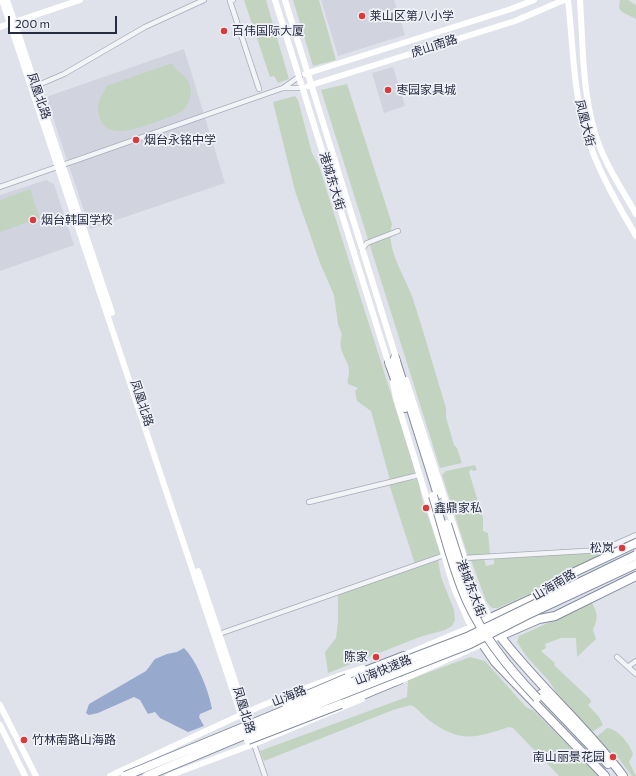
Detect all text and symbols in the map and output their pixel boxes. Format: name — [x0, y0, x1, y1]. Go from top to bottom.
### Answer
scale bar — [10, 8, 119, 34]
place label: 莱山区第八小学 — [370, 9, 454, 23]
marker: 莱山区第八小学 — [357, 11, 367, 21]
text: 200 m — [15, 16, 50, 30]
place label: 百伟国际大厦 — [232, 24, 304, 38]
marker: 百伟国际大厦 — [219, 26, 229, 36]
street label: 虎山南路 — [409, 32, 459, 60]
street label: 凤凰北路 — [24, 71, 54, 121]
place label: 枣园家具城 — [396, 83, 456, 97]
marker: 枣园家具城 — [383, 85, 393, 95]
street label: 凤凰大街 — [572, 98, 598, 148]
place label: 烟台永铭中学 — [144, 133, 216, 147]
marker: 烟台永铭中学 — [131, 135, 141, 145]
street label: 港城东大街 — [316, 150, 348, 212]
place label: 烟台韩国学校 — [41, 213, 113, 227]
marker: 烟台韩国学校 — [28, 215, 38, 225]
street label: 凤凰北路 — [128, 378, 156, 428]
place label: 鑫鼎家私 — [434, 501, 482, 515]
marker: 鑫鼎家私 — [421, 503, 431, 513]
place label: 松岚 — [590, 541, 614, 555]
marker: 松岚 — [617, 543, 627, 553]
street label: 港城东大街 — [454, 557, 488, 619]
street label: 山海南路 — [530, 566, 578, 604]
place label: 陈家 — [344, 650, 368, 664]
street label: 山海快速路 — [352, 652, 414, 688]
marker: 陈家 — [371, 652, 381, 662]
street label: 山海路 — [270, 683, 308, 709]
street label: 凤凰北路 — [230, 685, 258, 735]
place label: 竹林南路山海路 — [32, 733, 116, 747]
marker: 竹林南路山海路 — [19, 735, 29, 745]
place label: 南山丽景花园 — [533, 750, 605, 764]
marker: 南山丽景花园 — [608, 752, 618, 762]

